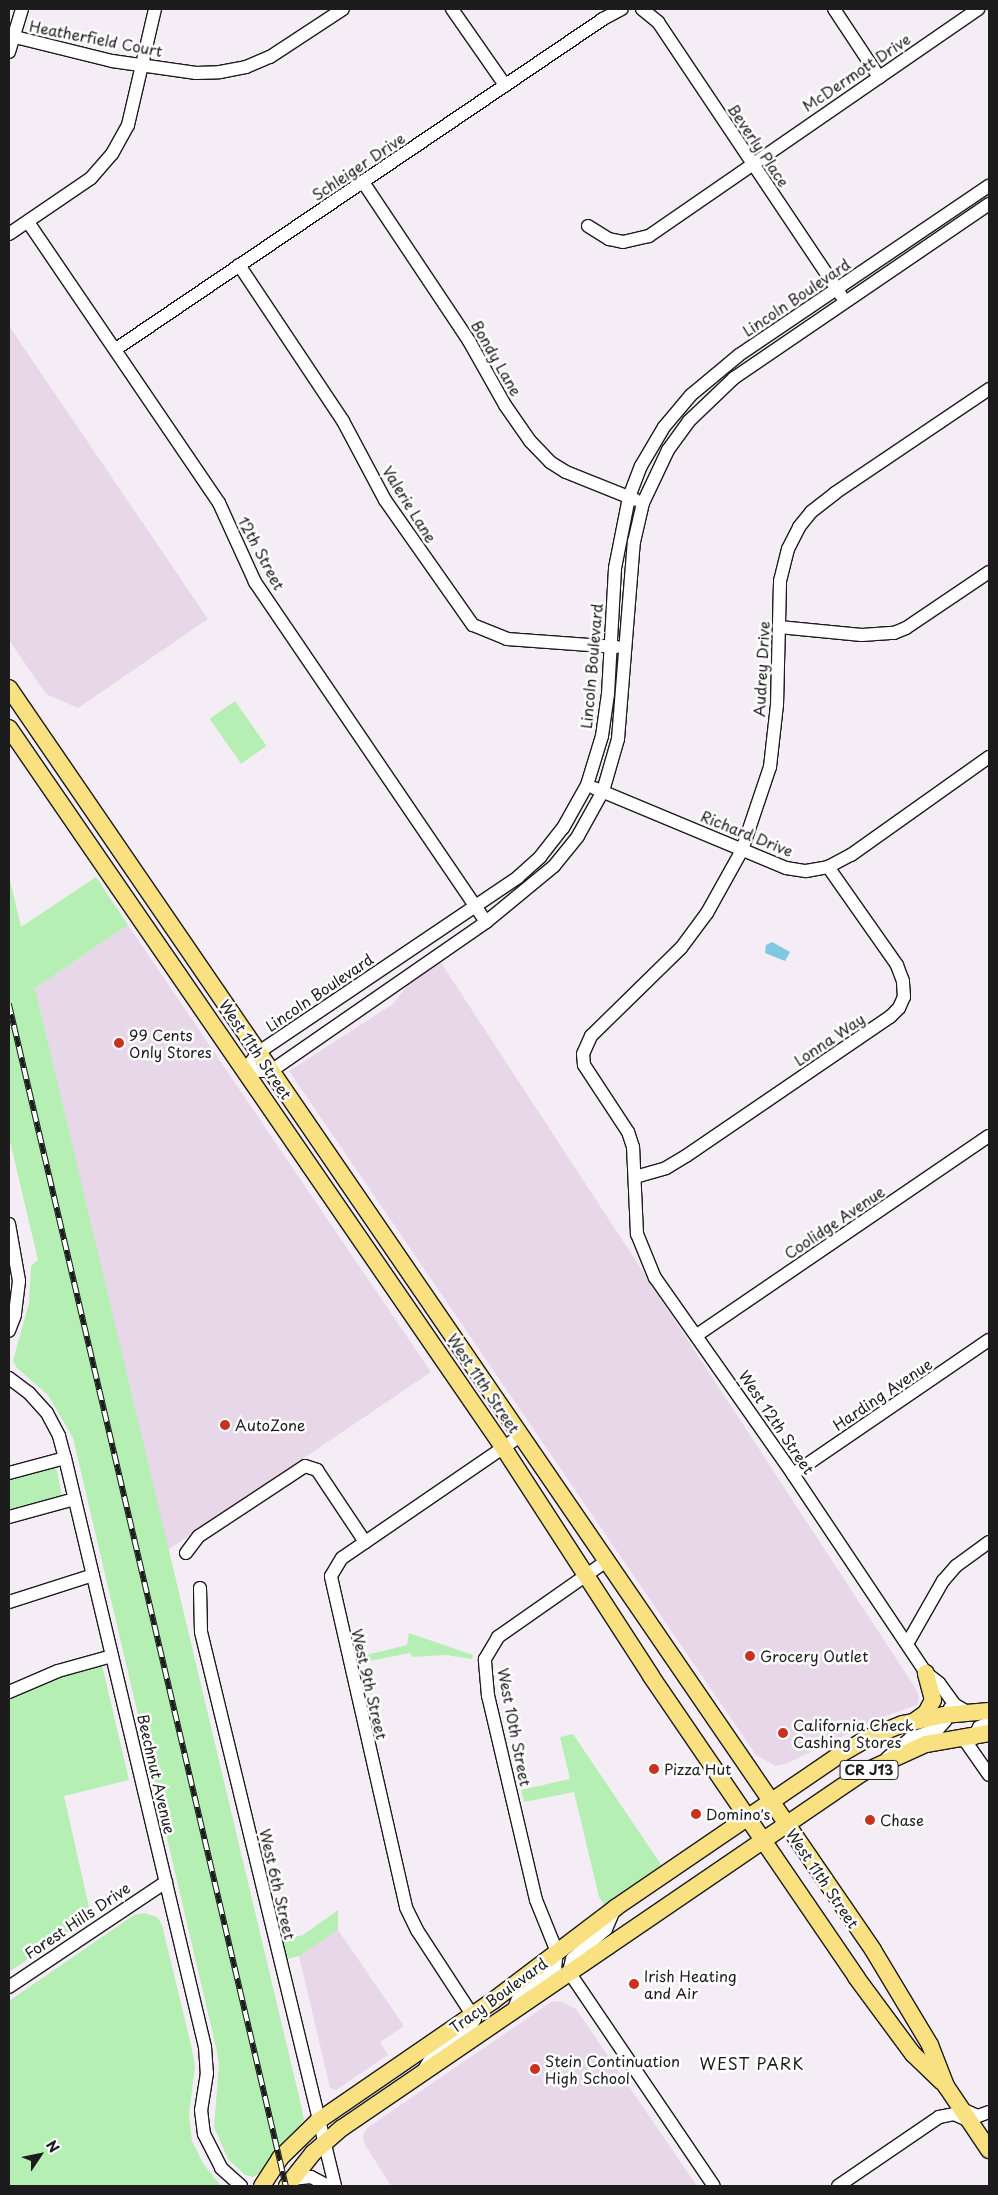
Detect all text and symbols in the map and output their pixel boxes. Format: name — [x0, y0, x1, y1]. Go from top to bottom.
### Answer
street label: Heatherfield Court — [28, 16, 164, 60]
street label: McDermott Drive — [798, 29, 914, 115]
street label: Beverly Place — [724, 100, 794, 190]
street label: Schleiger Drive — [308, 128, 408, 204]
street label: Lincoln Boulevard — [739, 254, 853, 340]
street label: Bondy Lane — [468, 317, 526, 399]
street label: Valerie Lane — [379, 462, 441, 546]
street label: 12th Street — [235, 513, 289, 593]
street label: Lincoln Boulevard — [577, 602, 605, 730]
street label: Audrey Drive — [749, 620, 773, 718]
street label: Richard Drive — [698, 806, 796, 860]
street label: Lincoln Boulevard — [262, 949, 376, 1035]
street label: West 11th Street — [216, 995, 296, 1103]
street label: Lonna Way — [791, 1009, 867, 1069]
place label: 99 Cents Only Stores — [129, 1025, 212, 1060]
marker: 99 Cents Only Stores — [113, 1037, 125, 1049]
street label: Coolidge Avenue — [780, 1182, 888, 1262]
street label: West 11th Street — [444, 1329, 524, 1437]
street label: Harding Avenue — [829, 1354, 935, 1434]
street label: West 12th Street — [735, 1366, 819, 1478]
place label: AutoZone — [235, 1416, 305, 1434]
marker: AutoZone — [219, 1419, 231, 1431]
street label: West 9th Street — [348, 1627, 392, 1741]
place label: Grocery Outlet — [760, 1647, 867, 1665]
marker: Grocery Outlet — [744, 1650, 756, 1662]
street label: West 10th Street — [495, 1666, 535, 1788]
street label: Beechnut Avenue — [135, 1713, 179, 1835]
place label: California Check Cashing Stores — [793, 1715, 914, 1750]
marker: California Check Cashing Stores — [777, 1727, 789, 1739]
road number: CR J13 — [839, 1758, 899, 1782]
place label: Pizza Hut — [664, 1760, 732, 1778]
marker: Pizza Hut — [648, 1763, 660, 1775]
place label: Domino's — [706, 1805, 770, 1823]
marker: Domino's — [690, 1808, 702, 1820]
place label: Chase — [880, 1811, 924, 1829]
marker: Chase — [864, 1814, 876, 1826]
street label: West 11th Street — [783, 1824, 863, 1932]
street label: West 6th Street — [256, 1826, 300, 1942]
street label: Forest Hills Drive — [21, 1878, 133, 1962]
street label: Tracy Boulevard — [445, 1953, 551, 2037]
place label: Irish Heating and Air — [644, 1966, 737, 2001]
marker: Irish Heating and Air — [628, 1978, 640, 1990]
place label: Stein Continuation High School — [545, 2051, 681, 2086]
district label: WEST PARK — [698, 2053, 806, 2073]
marker: Stein Continuation High School — [529, 2063, 541, 2075]
north arrow — [15, 2130, 65, 2180]
text: N — [41, 2136, 65, 2157]

